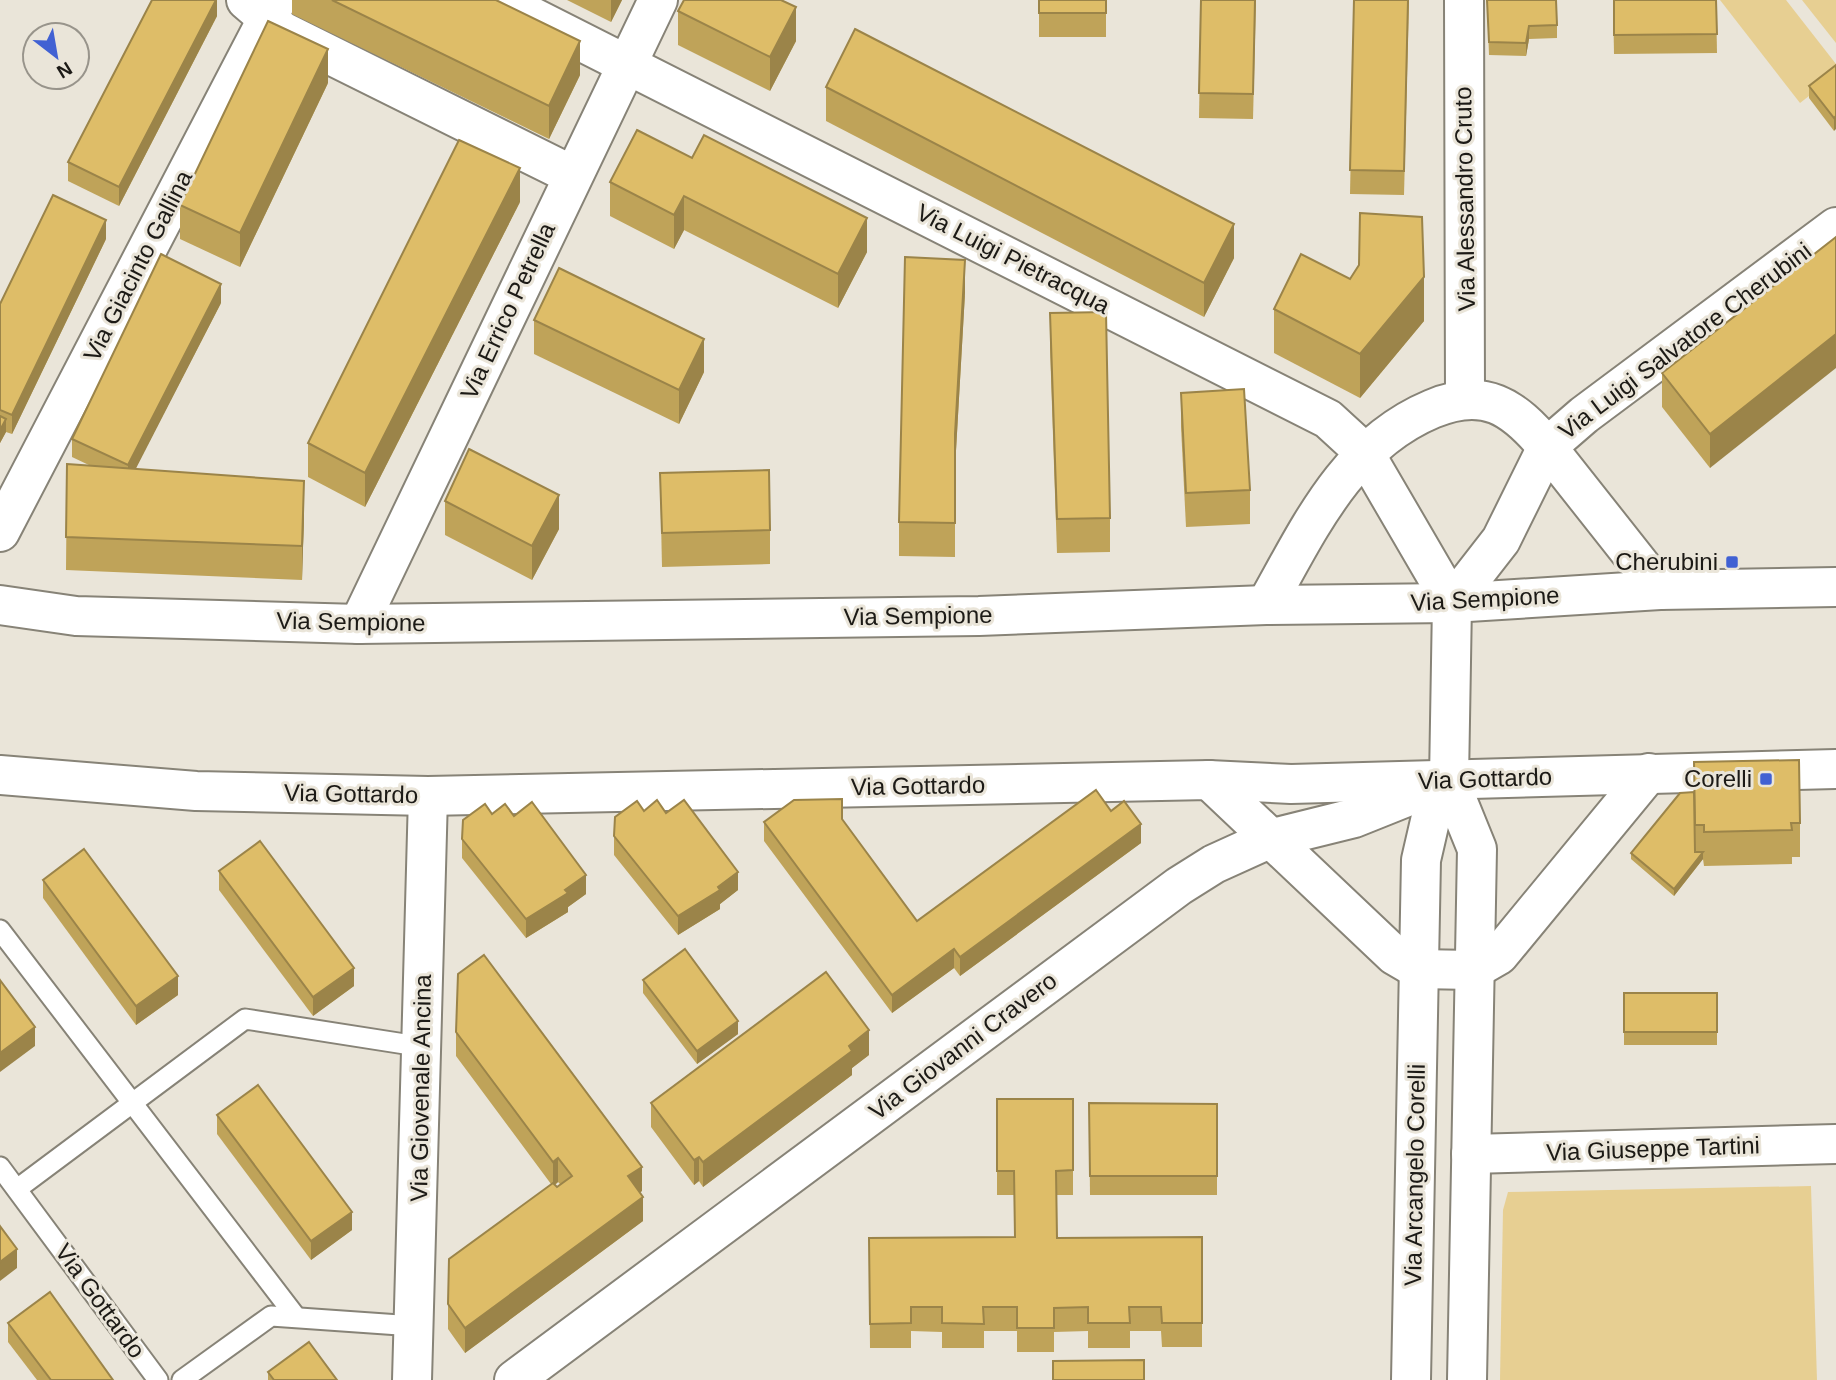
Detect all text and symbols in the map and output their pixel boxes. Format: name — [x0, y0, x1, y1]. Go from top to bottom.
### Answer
north arrow — [21, 21, 91, 91]
text: N — [53, 58, 76, 83]
street label: Via Alessandro Cruto — [1449, 86, 1480, 312]
street label: Via Giacinto Gallina — [78, 165, 198, 366]
street label: Via Luigi Pietracqua — [912, 198, 1115, 319]
street label: Via Errico Petrella — [455, 218, 561, 403]
street label: Via Luigi Salvatore Cherubini — [1553, 237, 1816, 444]
place label: Cherubini — [1615, 548, 1718, 575]
marker: Cherubini — [1724, 554, 1740, 570]
street label: Via Sempione — [1410, 581, 1560, 616]
street label: Via Sempione — [843, 601, 993, 630]
street label: Via Sempione — [276, 607, 426, 636]
street label: Via Gottardo — [1417, 763, 1553, 794]
place label: Corelli — [1684, 765, 1752, 792]
street label: Via Gottardo — [851, 771, 985, 800]
marker: Corelli — [1758, 771, 1774, 787]
street label: Via Gottardo — [284, 779, 418, 808]
street label: Via Giovanni Cravero — [864, 966, 1062, 1125]
street label: Via Giovenale Ancina — [405, 973, 436, 1202]
street label: Via Arcangelo Corelli — [1399, 1064, 1430, 1286]
street label: Via Giuseppe Tartini — [1546, 1131, 1760, 1166]
street label: Via Gottardo — [50, 1238, 151, 1363]

